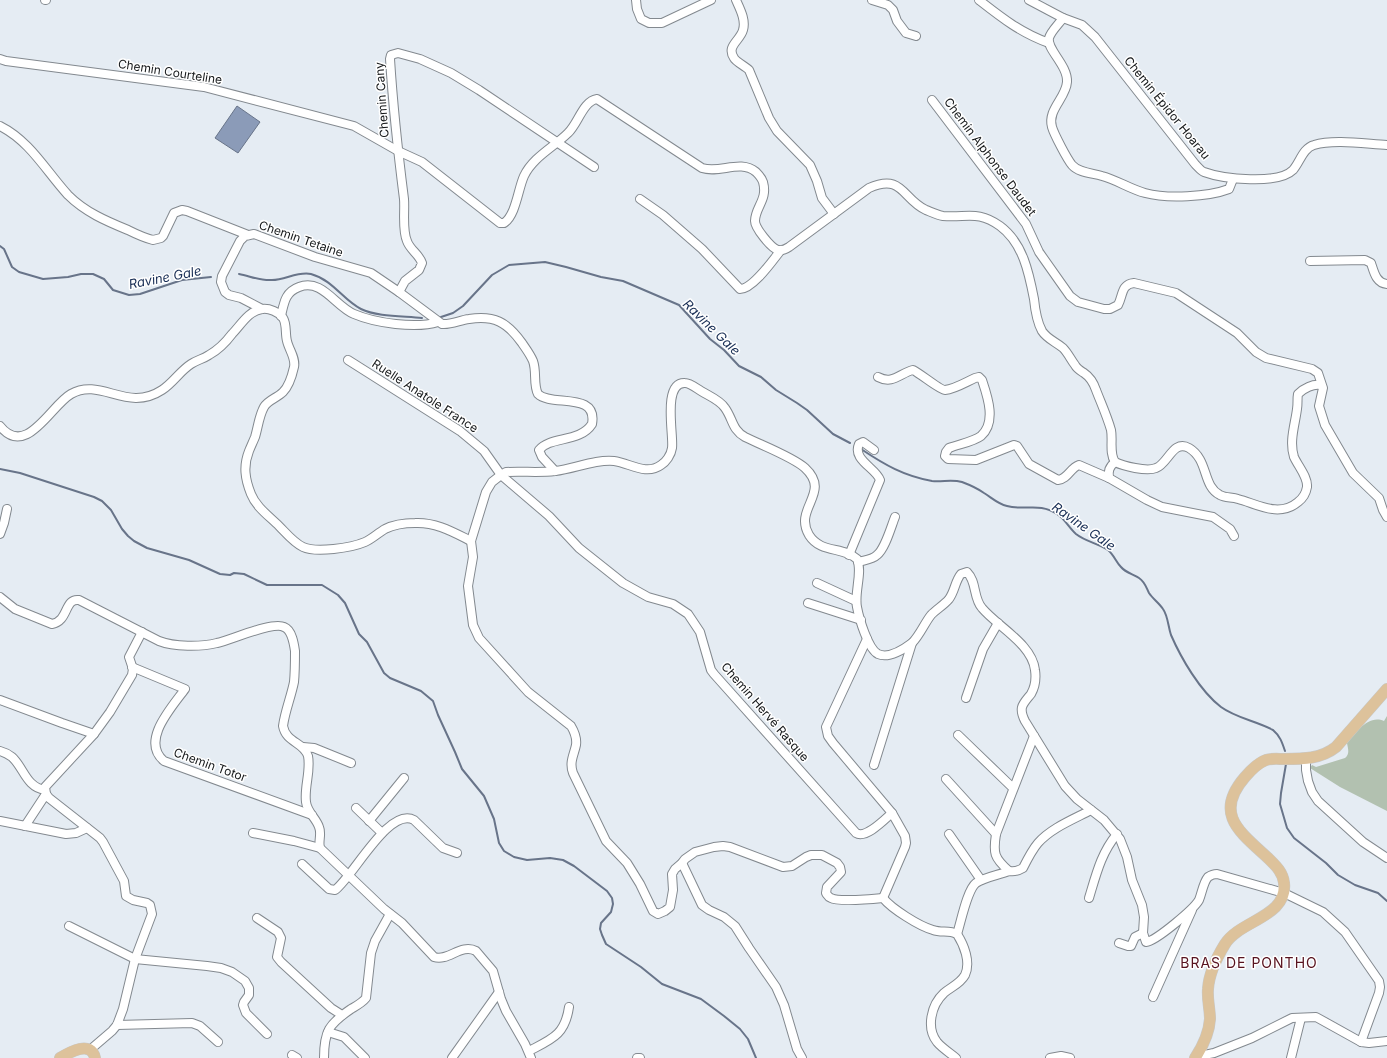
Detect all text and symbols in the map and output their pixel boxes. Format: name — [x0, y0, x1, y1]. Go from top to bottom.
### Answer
street label: Chemin Épidor Hoarau — [1121, 53, 1213, 162]
street label: Chemin Courteline — [117, 56, 223, 87]
street label: Chemin Cany — [371, 61, 392, 138]
street label: Chemin Alphonse Daudet — [941, 95, 1040, 219]
street label: Chemin Tetaine — [257, 217, 345, 260]
water label: Ravine Gale — [127, 262, 203, 292]
water label: Ravine Gale — [680, 296, 744, 358]
street label: Ruelle Anatole France — [369, 356, 481, 435]
water label: Ravine Gale — [1049, 498, 1119, 554]
street label: Chemin Hervé Rasque — [718, 659, 813, 764]
street label: Chemin Totor — [172, 744, 249, 785]
district label: BRAS DE PONTHO — [1180, 954, 1318, 971]

